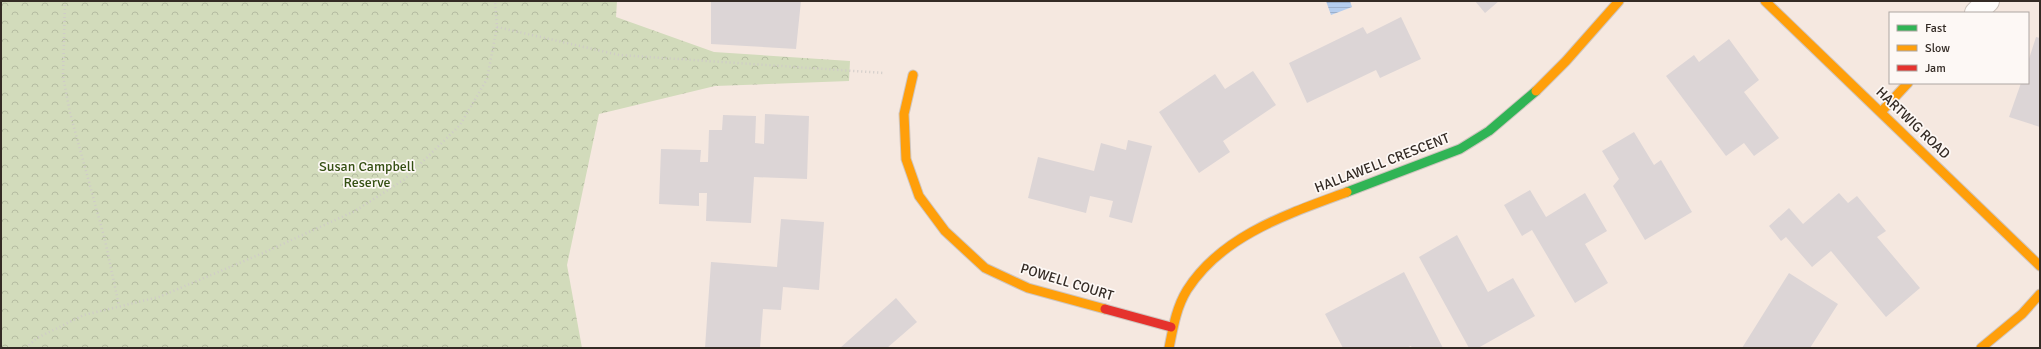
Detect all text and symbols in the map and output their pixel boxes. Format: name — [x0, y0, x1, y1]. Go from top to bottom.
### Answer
legend — [1889, 12, 2029, 84]
text: Fast — [1925, 21, 1946, 36]
text: Slow — [1925, 41, 1950, 56]
text: Jam — [1925, 61, 1946, 76]
street label: HARTWIG ROAD — [1873, 84, 1953, 162]
street label: HALLAWELL CRESCENT — [1312, 129, 1452, 197]
park label: Susan Campbell Reserve — [319, 158, 415, 191]
street label: POWELL COURT — [1018, 260, 1116, 304]

